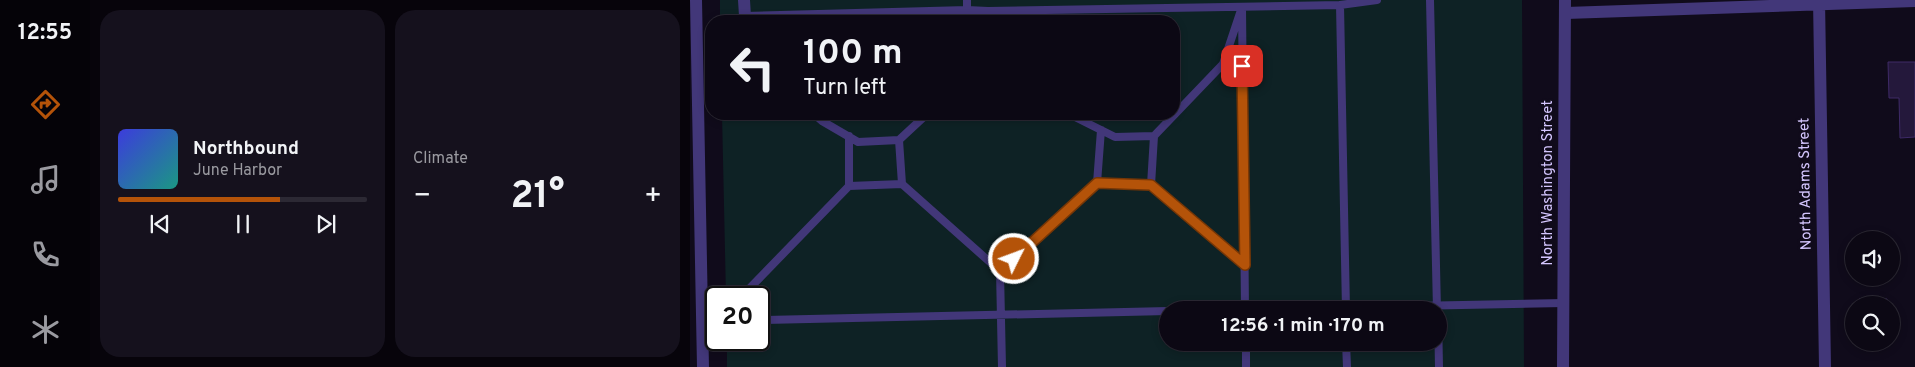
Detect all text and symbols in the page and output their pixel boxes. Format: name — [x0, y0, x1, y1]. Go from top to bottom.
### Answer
text: 12:55 — [18, 20, 72, 47]
text: 100 m — [803, 32, 903, 76]
icon: left — [720, 35, 785, 100]
pin — [1221, 45, 1263, 87]
icon: arrive — [1228, 52, 1256, 80]
text: Turn left — [803, 75, 886, 102]
icon: directions — [28, 87, 63, 122]
street label: North Washington Street — [1539, 100, 1558, 266]
street label: North Adams Street — [1795, 117, 1817, 251]
text: Northbound — [193, 137, 299, 161]
text: Climate — [413, 149, 468, 169]
text: June Harbor — [193, 161, 282, 181]
icon: music — [28, 162, 63, 197]
text: 21° — [510, 173, 565, 222]
text: − — [413, 179, 431, 215]
text: + — [644, 179, 662, 215]
icon: previous — [146, 210, 174, 238]
icon: pause — [229, 210, 257, 238]
icon: next — [312, 210, 340, 238]
map controls — [1845, 231, 1900, 351]
button: sound — [1845, 231, 1900, 286]
position arrow — [987, 232, 1039, 284]
icon: phone — [28, 237, 63, 272]
speed limit sign: 20 — [705, 286, 770, 351]
button: search — [1845, 296, 1900, 351]
icon: climate — [28, 312, 63, 347]
text: 12:56 · 1 min · 170 m — [1221, 314, 1385, 338]

